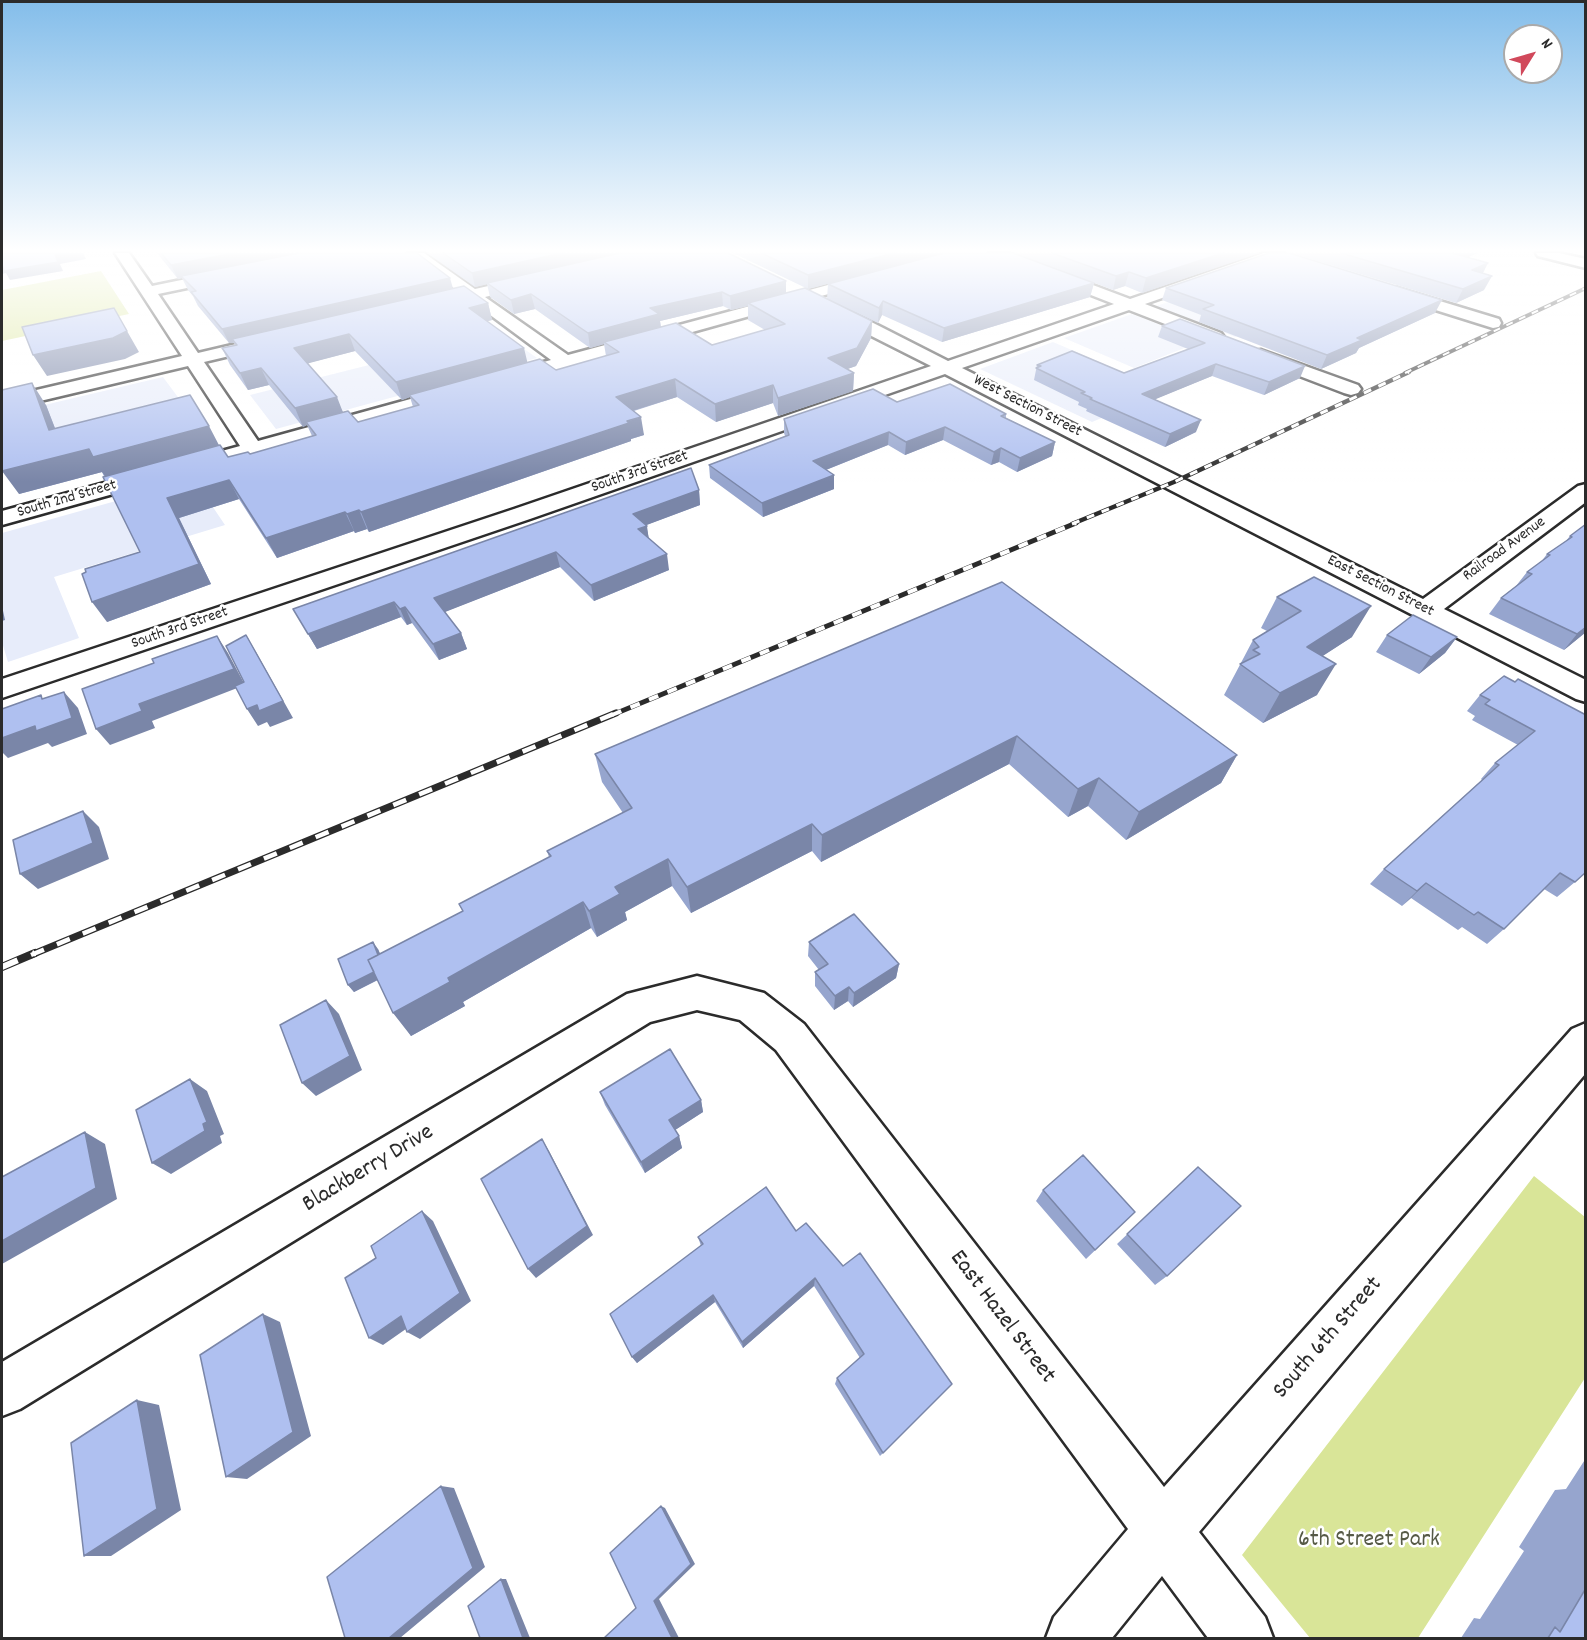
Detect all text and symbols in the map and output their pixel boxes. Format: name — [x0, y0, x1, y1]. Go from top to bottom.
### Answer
north arrow — [1503, 24, 1563, 84]
text: N — [1535, 34, 1558, 54]
street label: West Section Street — [970, 371, 1084, 443]
street label: South 3rd Street — [589, 447, 691, 499]
street label: South 2nd Street — [15, 477, 119, 523]
street label: Railroad Avenue — [1460, 514, 1550, 586]
street label: East Section Street — [1323, 552, 1437, 622]
street label: South 3rd Street — [129, 603, 231, 655]
street label: Blackberry Drive — [298, 1120, 440, 1220]
street label: East Hazel Street — [942, 1246, 1060, 1390]
street label: South 6th Street — [1268, 1272, 1390, 1406]
park label: 6th Street Park — [1298, 1528, 1440, 1556]

